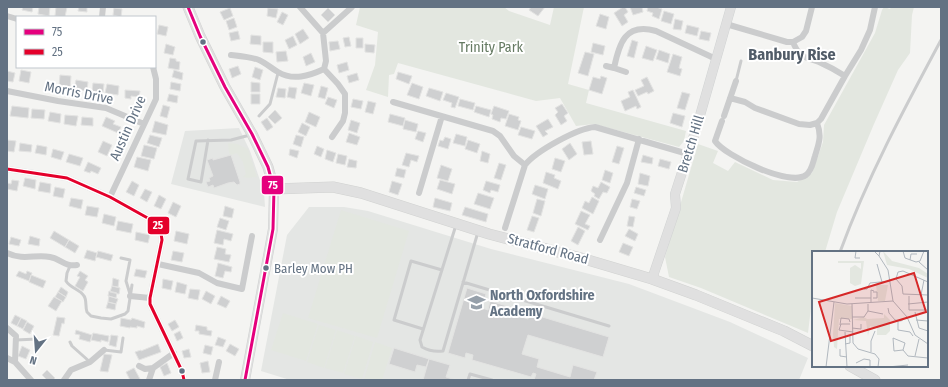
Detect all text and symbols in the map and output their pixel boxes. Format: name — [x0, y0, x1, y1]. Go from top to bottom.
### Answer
legend — [16, 16, 156, 68]
text: 75 — [52, 25, 63, 39]
unlabelled marker — [198, 37, 208, 47]
park label: Trinity Park — [459, 39, 524, 56]
text: 25 — [52, 45, 63, 59]
district label: Banbury Rise — [748, 45, 836, 64]
street label: Morris Drive — [43, 78, 115, 108]
street label: Austin Drive — [106, 93, 150, 163]
street label: Bretch Hill — [674, 113, 708, 175]
line badge: 75 — [261, 175, 284, 195]
text: 75 — [268, 179, 279, 192]
line badge: 25 — [147, 216, 170, 235]
text: 25 — [152, 219, 164, 232]
street label: Stratford Road — [506, 230, 590, 268]
inset map — [812, 251, 928, 367]
place label: Barley Mow PH — [274, 261, 353, 276]
marker: Barley Mow PH — [261, 263, 271, 273]
place label: North Oxfordshire Academy — [489, 287, 595, 320]
school or university icon: North Oxfordshire Academy — [467, 293, 487, 313]
north arrow — [16, 331, 56, 371]
text: N — [28, 353, 38, 367]
unlabelled marker — [177, 366, 187, 376]

